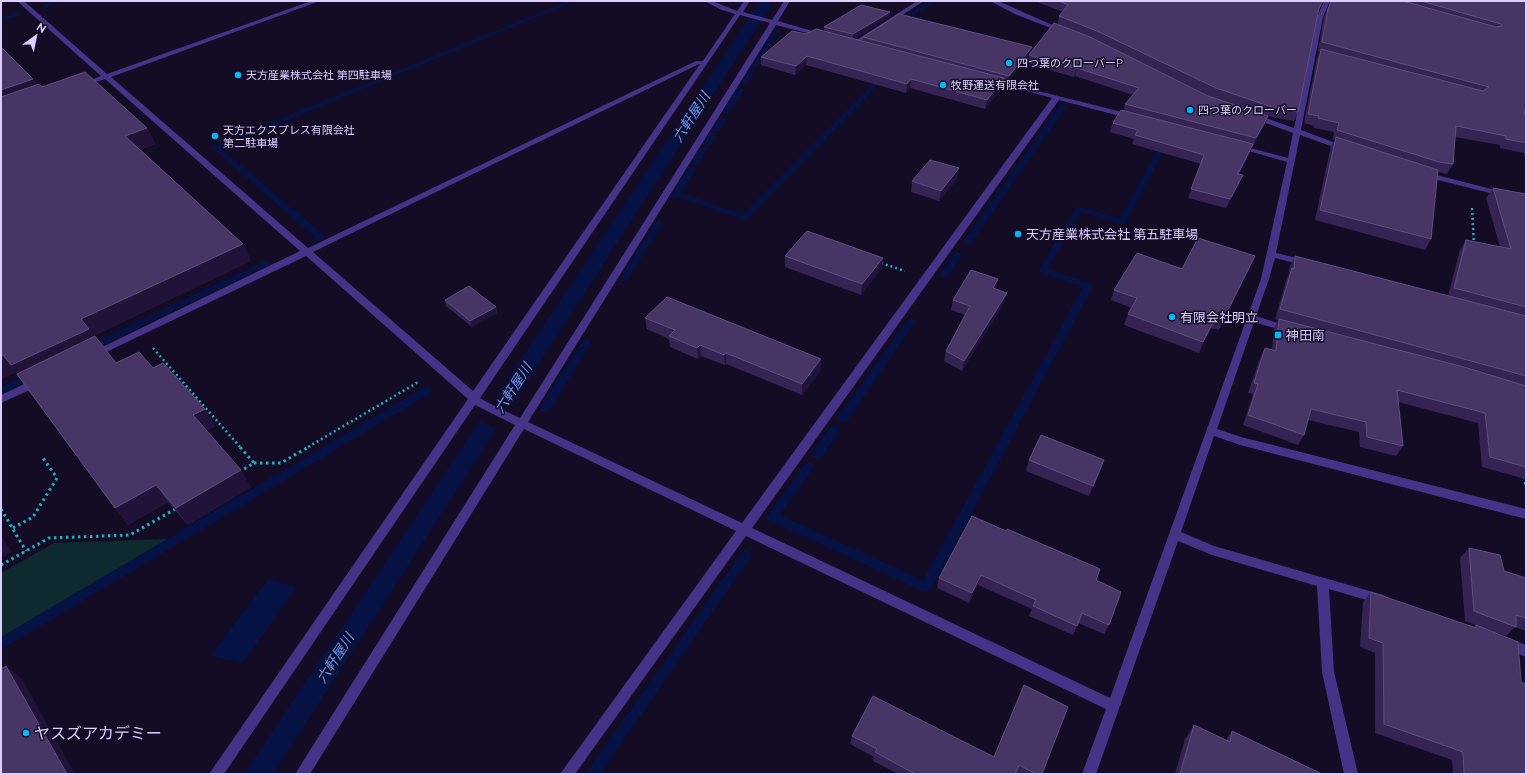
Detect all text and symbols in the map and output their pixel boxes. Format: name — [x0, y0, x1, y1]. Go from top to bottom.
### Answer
north arrow — [16, 16, 56, 56]
text: N — [34, 20, 48, 36]
place label: 四つ葉のクローバーP — [1017, 57, 1123, 70]
marker: 四つ葉のクローバーP — [1004, 58, 1014, 68]
place label: 天方産業株式会社 第四駐車場 — [246, 69, 392, 82]
marker: 天方産業株式会社 第四駐車場 — [233, 70, 243, 80]
place label: 牧野運送有限会社 — [951, 79, 1039, 92]
marker: 牧野運送有限会社 — [938, 80, 948, 90]
water label: 六軒屋川 — [669, 87, 714, 145]
place label: 四つ葉のクローバー — [1198, 104, 1297, 117]
marker: 四つ葉のクローバー — [1185, 105, 1195, 115]
place label: 天方エクスプレス有限会社 第二駐車場 — [223, 124, 355, 150]
marker: 天方エクスプレス有限会社 第二駐車場 — [210, 131, 220, 141]
place label: 天方産業株式会社 第五駐車場 — [1026, 227, 1198, 242]
marker: 天方産業株式会社 第五駐車場 — [1013, 229, 1023, 239]
place label: 有限会社明立 — [1180, 310, 1258, 325]
marker: 有限会社明立 — [1167, 312, 1177, 322]
place label: 神田南 — [1286, 328, 1325, 343]
marker: 神田南 — [1273, 330, 1283, 340]
water label: 六軒屋川 — [491, 358, 536, 416]
water label: 六軒屋川 — [313, 628, 358, 686]
place label: ヤスズアカデミー — [34, 724, 162, 743]
marker: ヤスズアカデミー — [21, 728, 31, 738]

